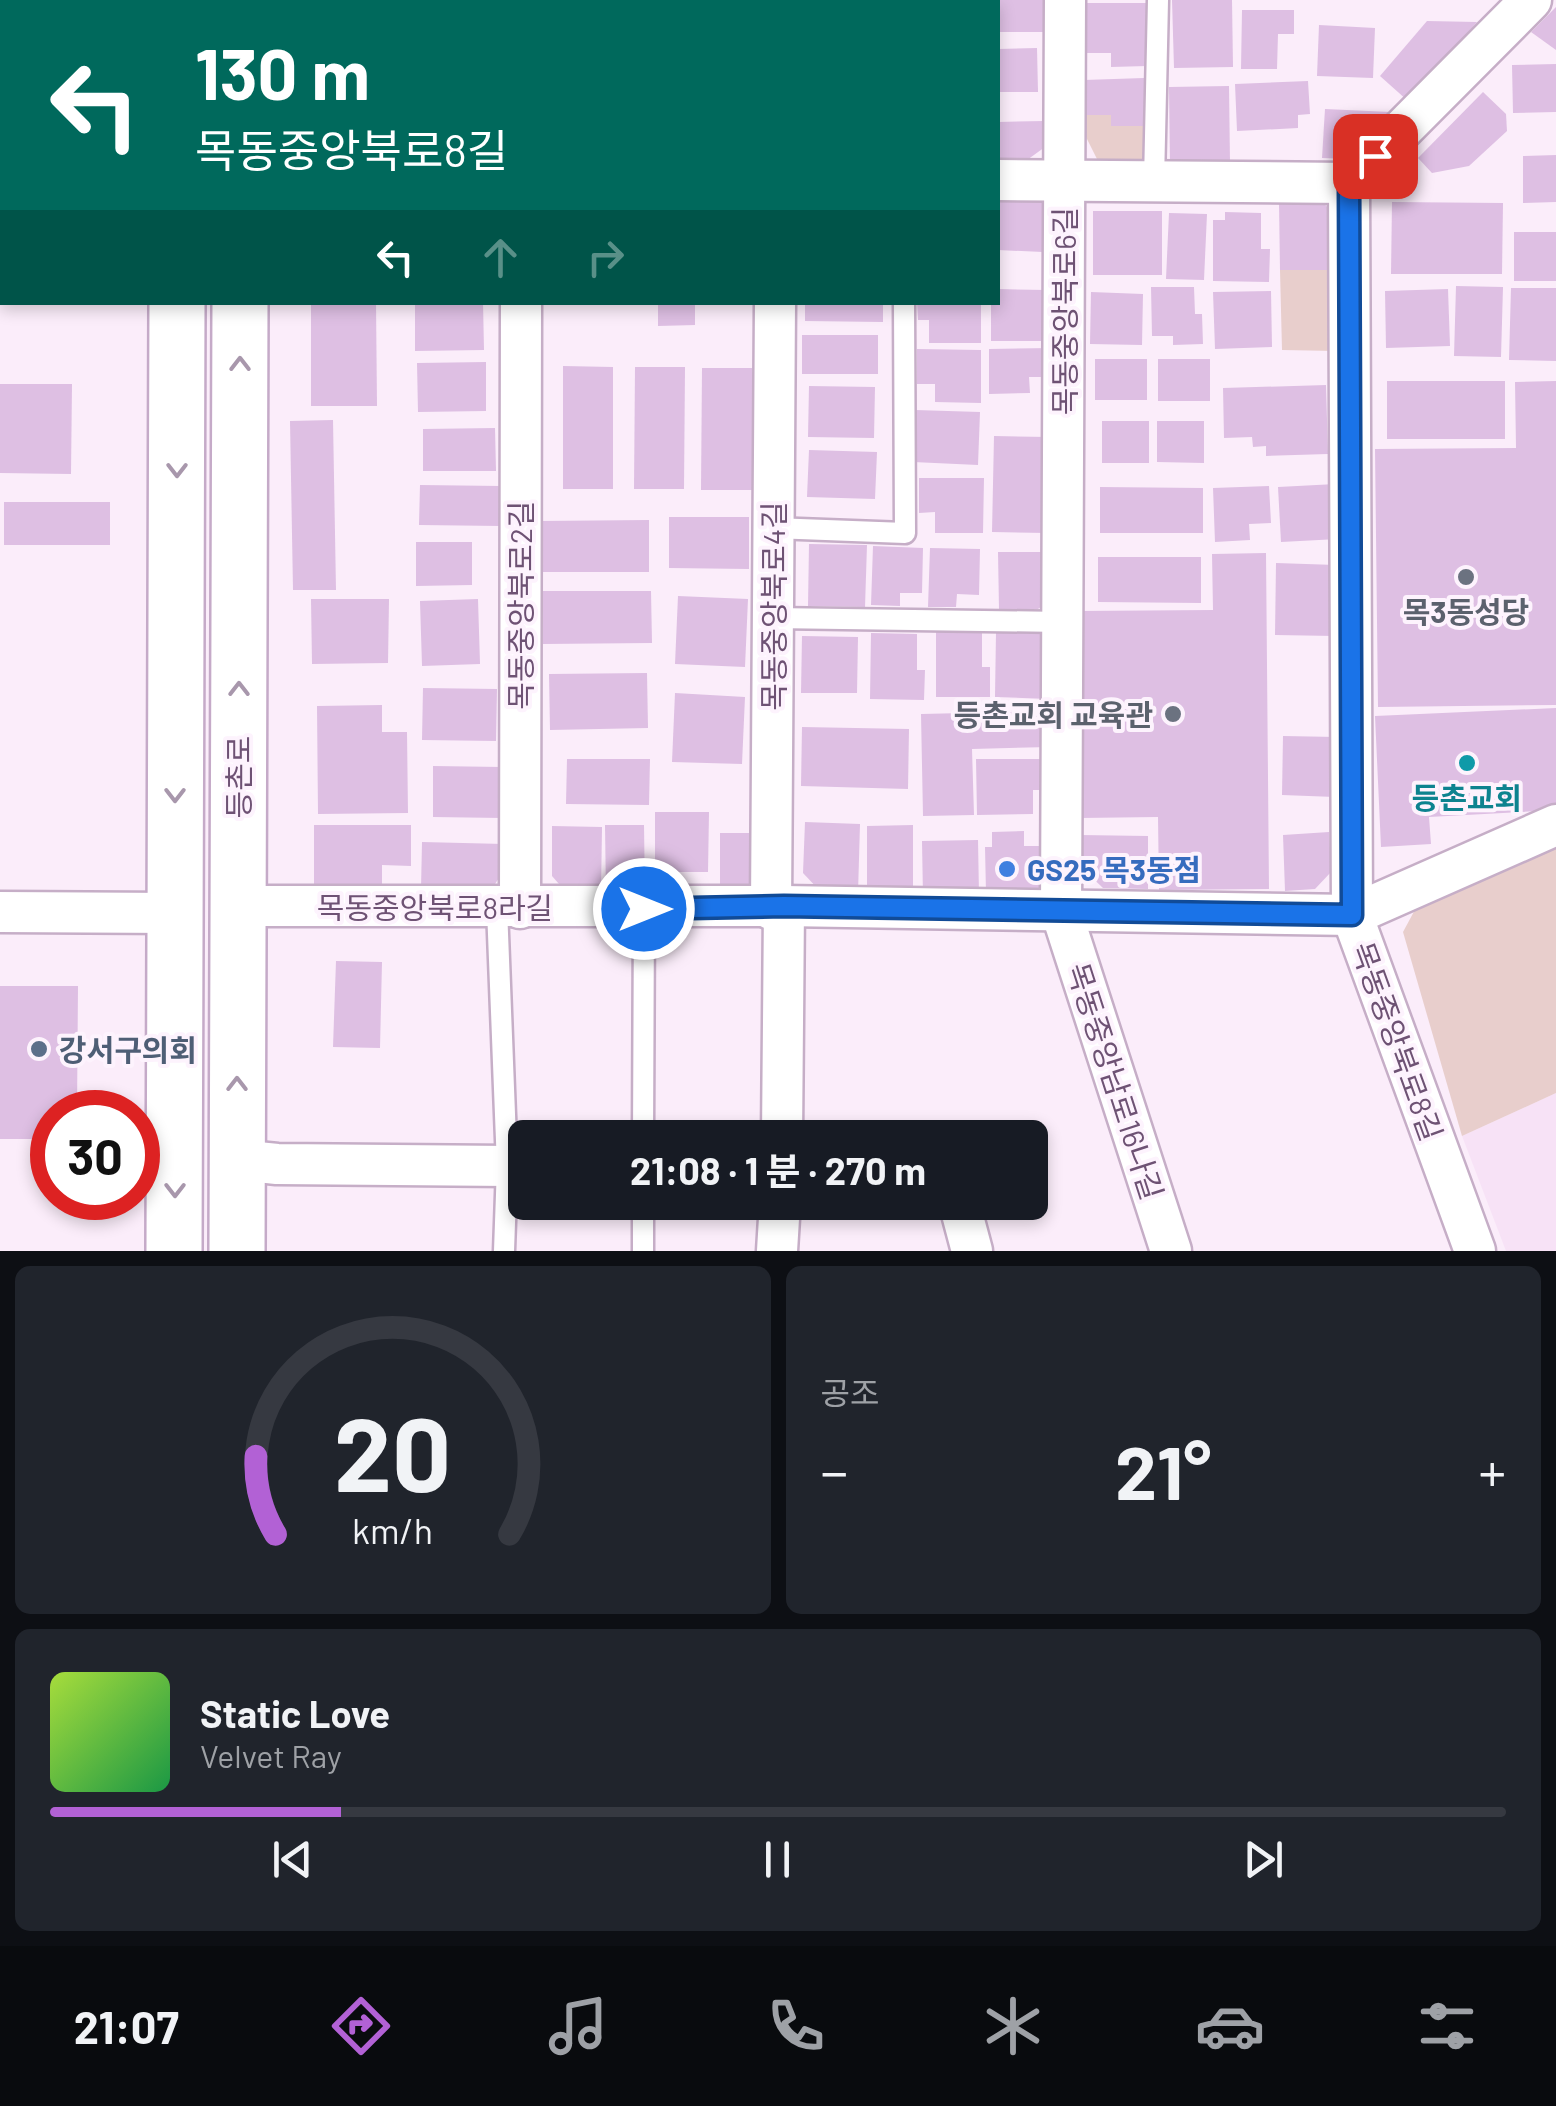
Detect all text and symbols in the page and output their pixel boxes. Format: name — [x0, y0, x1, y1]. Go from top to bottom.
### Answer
text: 130 m — [195, 30, 370, 114]
icon: left — [30, 40, 160, 170]
pin — [1333, 114, 1418, 199]
text: 목동중앙북로8길 — [195, 122, 508, 176]
icon: arrive — [1348, 129, 1403, 184]
street label: 목동중앙북로6길 — [1046, 207, 1082, 415]
icon: left — [368, 230, 423, 285]
icon: ahead — [473, 230, 528, 285]
icon: right — [578, 230, 633, 285]
one-way arrow — [229, 355, 251, 370]
one-way arrow — [166, 462, 187, 478]
street label: 목동중앙북로2길 — [502, 500, 538, 710]
street label: 목동중앙북로4길 — [755, 501, 791, 711]
marker: 목3동성당 — [1455, 566, 1477, 588]
place label: 목3동성당 — [1403, 593, 1529, 629]
one-way arrow — [228, 680, 250, 696]
place label: 등촌교회 교육관 — [954, 696, 1153, 732]
marker: 등촌교회 교육관 — [1162, 703, 1184, 725]
street label: 등촌로 — [220, 736, 256, 818]
marker: 등촌교회 — [1456, 752, 1478, 774]
place label: 등촌교회 — [1412, 779, 1522, 815]
one-way arrow — [164, 788, 186, 803]
place label: GS25 목3동점 — [1027, 851, 1201, 887]
position arrow — [592, 857, 696, 961]
marker: GS25 목3동점 — [996, 858, 1018, 880]
street label: 목동중앙북로8라길 — [317, 889, 553, 925]
street label: 목동중앙북로8길 — [1345, 937, 1451, 1145]
street label: 목동중앙남로16나길 — [1061, 958, 1171, 1204]
place label: 강서구의회 — [59, 1031, 197, 1067]
marker: 강서구의회 — [28, 1038, 50, 1060]
one-way arrow — [226, 1075, 248, 1090]
speed limit sign: 30 — [30, 1090, 160, 1220]
text: 21:08 · 1 분 · 270 m — [630, 1147, 926, 1193]
one-way arrow — [164, 1182, 186, 1198]
text: 공조 — [821, 1373, 879, 1411]
text: 20 — [334, 1388, 452, 1513]
text: 21° — [1115, 1425, 1211, 1515]
text: − — [821, 1437, 848, 1503]
text: + — [1478, 1437, 1506, 1503]
text: km/h — [352, 1508, 433, 1551]
text: Static Love — [200, 1690, 390, 1736]
text: Velvet Ray — [200, 1736, 342, 1774]
icon: previous — [265, 1832, 320, 1887]
icon: pause — [750, 1832, 805, 1887]
icon: next — [1236, 1832, 1291, 1887]
icon: directions — [326, 1991, 396, 2061]
icon: music — [543, 1991, 613, 2061]
icon: phone — [761, 1991, 831, 2061]
icon: climate — [978, 1991, 1048, 2061]
icon: car — [1195, 1991, 1265, 2061]
icon: filters — [1412, 1991, 1482, 2061]
text: 21:07 — [74, 1999, 179, 2053]

